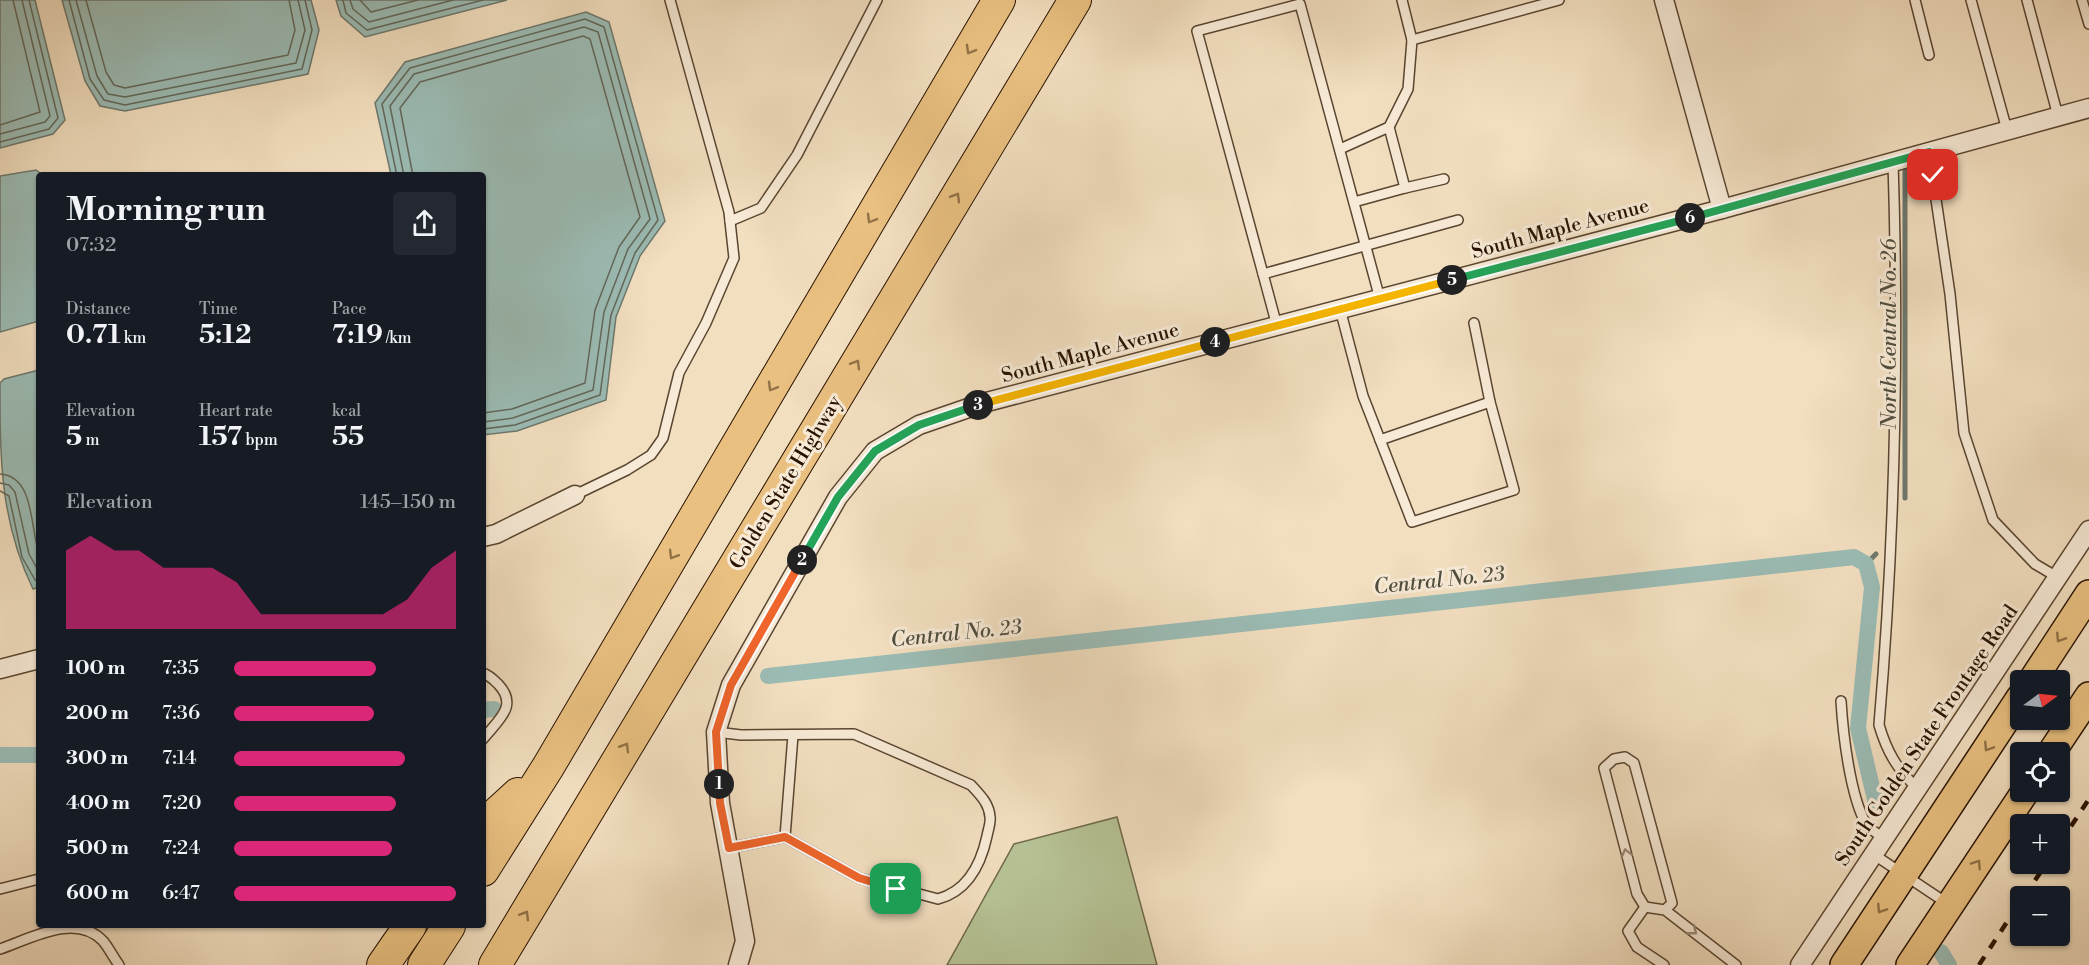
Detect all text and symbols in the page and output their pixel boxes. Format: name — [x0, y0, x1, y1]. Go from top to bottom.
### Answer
one-way arrow — [965, 44, 977, 54]
pin — [1907, 149, 1958, 200]
icon: check — [1916, 158, 1949, 191]
text: Morning run — [66, 190, 266, 231]
button: share — [393, 192, 456, 255]
one-way arrow — [949, 193, 961, 203]
street label: South Maple Avenue — [1469, 194, 1652, 265]
pin: 6 — [1675, 203, 1705, 233]
text: 6 — [1685, 208, 1695, 228]
one-way arrow — [867, 213, 878, 223]
text: 07:32 — [66, 233, 116, 258]
water label: North Central No. 26 — [1877, 238, 1903, 431]
pin: 5 — [1437, 265, 1467, 295]
text: 5 — [1447, 270, 1457, 290]
text: Distance — [66, 299, 131, 319]
text: Time — [199, 299, 238, 319]
text: Pace — [332, 299, 366, 319]
street label: South Maple Avenue — [999, 318, 1182, 389]
text: 0.71 — [66, 319, 121, 351]
text: 5:12 — [199, 319, 252, 351]
text: 7:19 — [332, 319, 383, 351]
pin: 4 — [1200, 327, 1230, 357]
text: km — [121, 328, 146, 348]
text: /km — [383, 328, 412, 348]
text: 4 — [1210, 332, 1220, 352]
one-way arrow — [848, 360, 860, 370]
one-way arrow — [768, 381, 780, 391]
pin: 3 — [963, 390, 993, 420]
street label: Golden State Highway — [725, 391, 848, 574]
text: 3 — [973, 395, 983, 415]
text: Elevation — [66, 401, 135, 421]
text: Heart rate — [199, 401, 273, 421]
text: kcal — [332, 401, 361, 421]
text: 5 — [66, 421, 82, 453]
text: 157 — [199, 421, 242, 453]
text: 55 — [332, 421, 364, 453]
text: m — [82, 430, 99, 450]
text: bpm — [242, 430, 278, 450]
text: Elevation — [66, 490, 153, 515]
text: 145–150 m — [360, 490, 456, 515]
pin: 2 — [787, 545, 817, 575]
one-way arrow — [669, 549, 681, 559]
text: 2 — [797, 550, 807, 570]
water label: Central No. 23 — [1372, 561, 1506, 601]
street label: South Golden State Frontage Road — [1830, 600, 2025, 871]
water label: Central No. 23 — [889, 614, 1023, 654]
one-way arrow — [2057, 631, 2068, 642]
text: 100 m — [66, 656, 125, 681]
text: 7:35 — [162, 656, 199, 681]
north arrow — [2010, 670, 2070, 730]
map controls — [2010, 670, 2070, 946]
text: 200 m — [66, 701, 129, 726]
text: 7:36 — [162, 701, 200, 726]
one-way arrow — [1984, 740, 1995, 751]
button: locate — [2010, 742, 2070, 802]
one-way arrow — [618, 743, 629, 753]
text: 300 m — [66, 746, 129, 771]
text: 7:14 — [162, 746, 197, 771]
pin: 1 — [704, 769, 734, 799]
text: 1 — [715, 774, 723, 794]
text: 400 m — [66, 791, 130, 816]
text: 7:20 — [162, 791, 202, 816]
button: + — [2010, 814, 2070, 874]
text: 500 m — [66, 836, 129, 861]
text: 7:24 — [162, 836, 200, 861]
one-way arrow — [1620, 848, 1633, 858]
one-way arrow — [1970, 859, 1981, 870]
pin — [870, 863, 921, 914]
icon: arrive — [879, 872, 912, 905]
text: 600 m — [66, 881, 129, 906]
text: 6:47 — [162, 881, 200, 906]
button: − — [2010, 886, 2070, 946]
one-way arrow — [1876, 903, 1888, 913]
one-way arrow — [518, 911, 529, 921]
one-way arrow — [1686, 923, 1697, 934]

